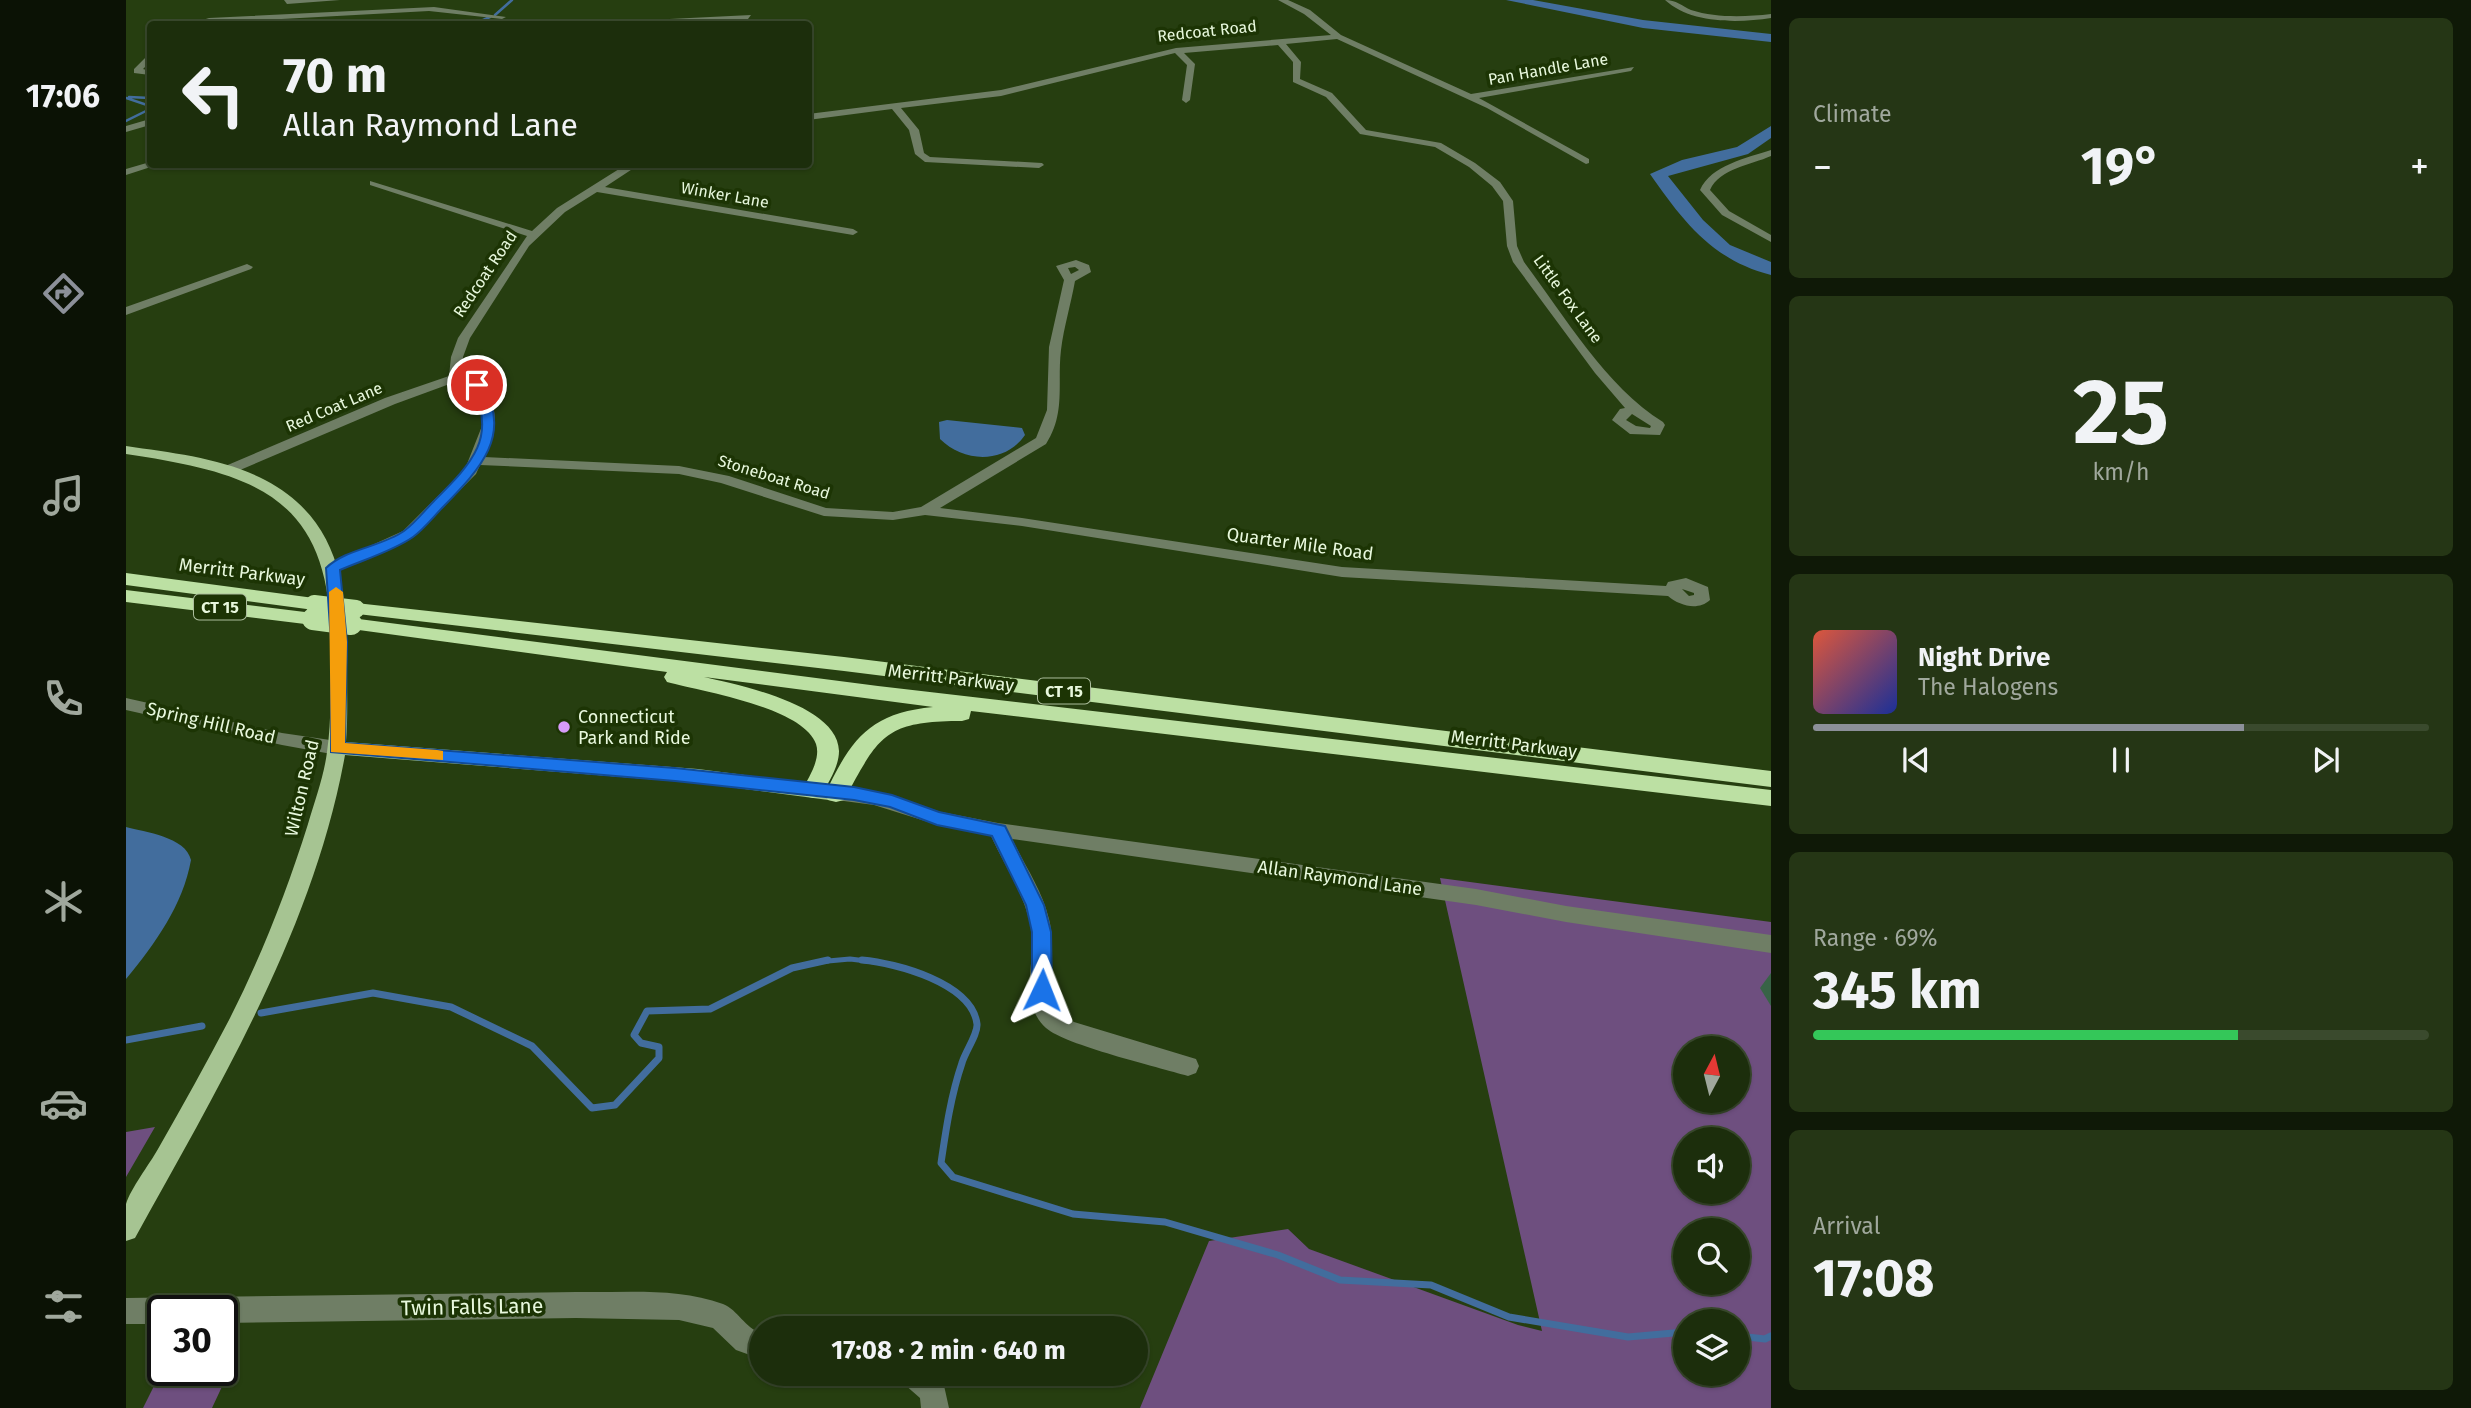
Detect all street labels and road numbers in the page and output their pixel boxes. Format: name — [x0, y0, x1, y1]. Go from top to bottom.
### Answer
street label: Redcoat Road — [1156, 16, 1258, 46]
street label: Pan Handle Lane — [1487, 49, 1609, 89]
street label: Winker Lane — [680, 178, 770, 212]
street label: Redcoat Road — [449, 227, 521, 321]
street label: Little Fox Lane — [1530, 251, 1606, 347]
street label: Red Coat Lane — [283, 378, 385, 436]
street label: Stoneboat Road — [716, 451, 832, 503]
street label: Quarter Mile Road — [1225, 523, 1375, 565]
street label: Merritt Parkway — [178, 553, 307, 591]
road number: CT 15 — [194, 594, 246, 620]
street label: Merritt Parkway — [887, 659, 1016, 697]
road number: CT 15 — [1038, 678, 1090, 704]
street label: Spring Hill Road — [145, 698, 277, 748]
street label: Merritt Parkway — [1450, 725, 1579, 763]
street label: Wilton Road — [280, 737, 324, 839]
street label: Allan Raymond Lane — [1256, 856, 1424, 900]
street label: Twin Falls Lane — [401, 1293, 543, 1321]

